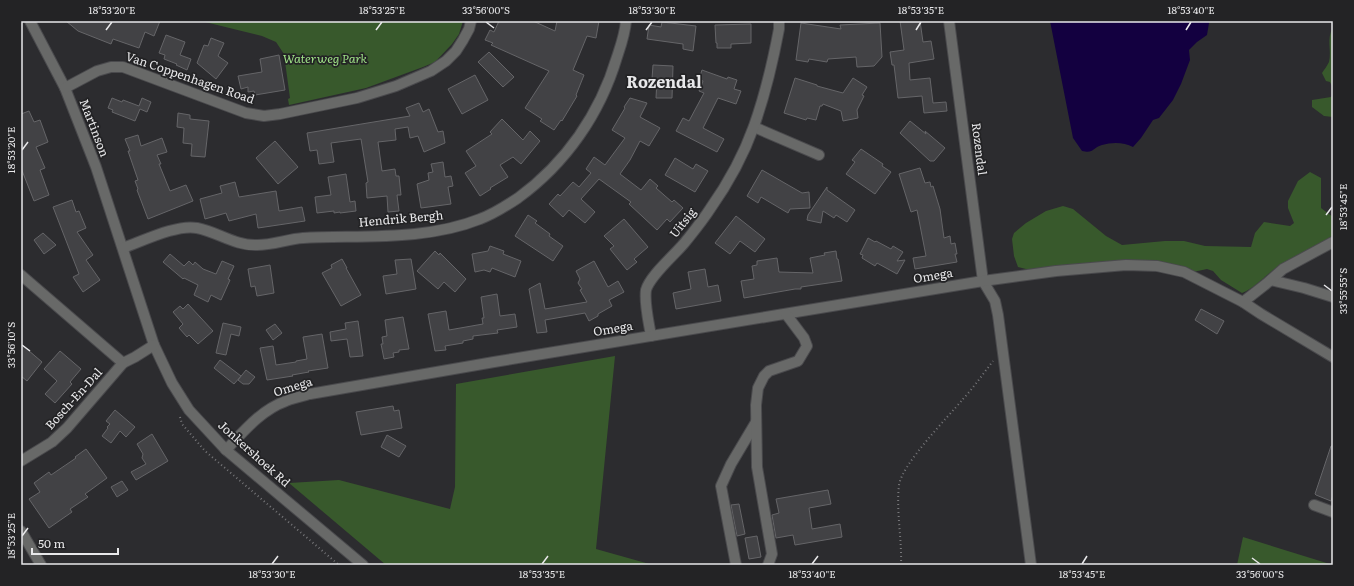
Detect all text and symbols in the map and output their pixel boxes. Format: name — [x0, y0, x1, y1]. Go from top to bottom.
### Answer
text: 18°53'20"E — [89, 2, 135, 17]
text: 18°53'25"E — [359, 2, 405, 17]
text: 33°56'00"S — [462, 2, 510, 17]
text: 18°53'30"E — [628, 2, 676, 17]
text: 18°53'35"E — [898, 2, 944, 17]
text: 18°53'40"E — [1167, 2, 1215, 17]
street label: Van Coppenhagen Road — [123, 47, 258, 108]
park label: Waterweg Park — [283, 49, 368, 67]
district label: Rozendal — [626, 69, 702, 93]
street label: Martinson — [76, 96, 114, 159]
street label: Rozendal — [968, 121, 992, 176]
text: 18°53'20"E — [3, 127, 18, 173]
text: 18°53'45"E — [1335, 184, 1350, 230]
street label: Uitsig — [665, 203, 700, 241]
street label: Hendrik Bergh — [358, 205, 444, 231]
street label: Omega — [912, 263, 955, 287]
text: 33°55'55"S — [1335, 268, 1350, 314]
street label: Omega — [592, 316, 635, 340]
text: 33°56'10"S — [3, 322, 18, 368]
street label: Bosch-En-Dal — [41, 363, 106, 433]
street label: Omega — [271, 371, 315, 400]
street label: Jonkershoek Rd — [215, 416, 295, 491]
text: 18°53'25"E — [3, 513, 18, 559]
scale bar — [32, 530, 118, 556]
text: 50 m — [38, 534, 65, 552]
text: 18°53'30"E — [248, 566, 296, 581]
text: 18°53'35"E — [519, 566, 565, 581]
text: 18°53'40"E — [788, 566, 836, 581]
text: 18°53'45"E — [1059, 566, 1105, 581]
text: 33°56'00"S — [1236, 566, 1284, 581]

